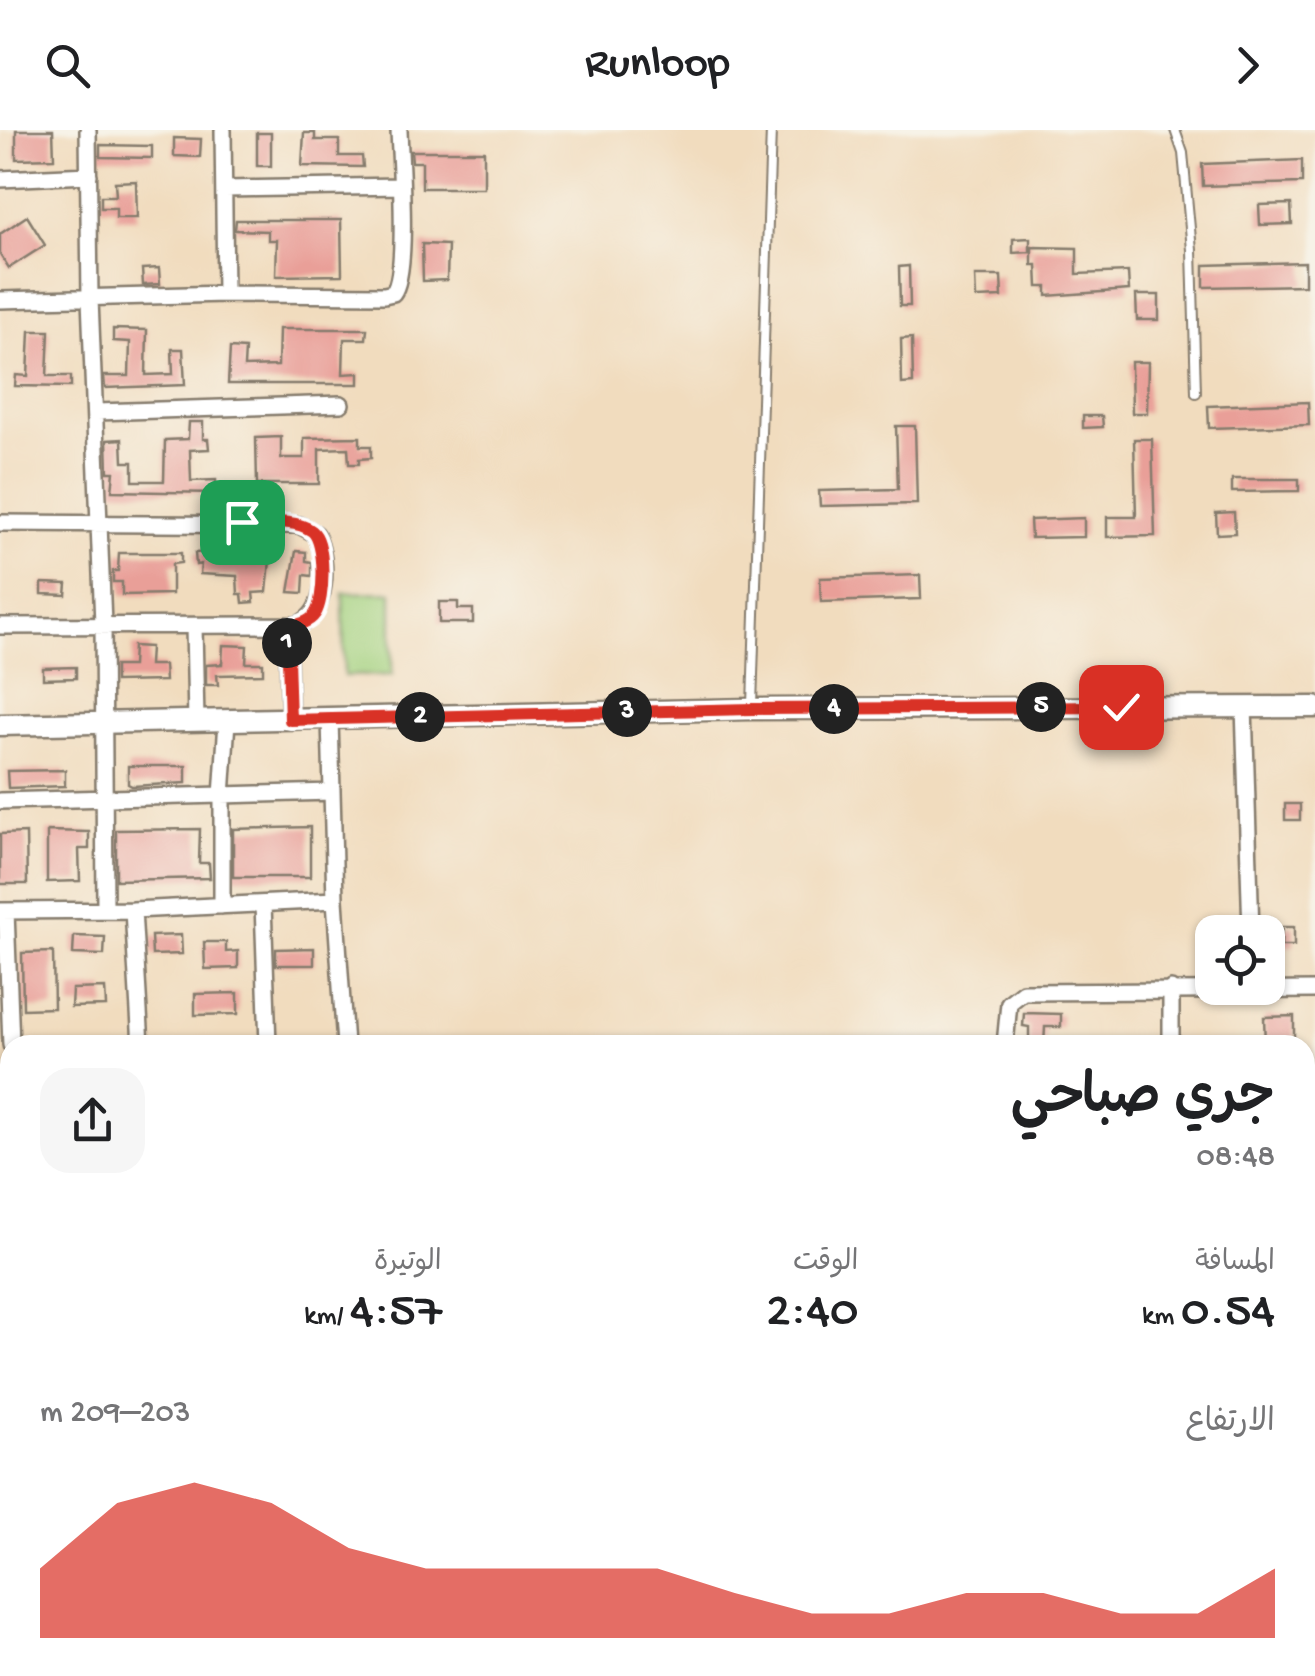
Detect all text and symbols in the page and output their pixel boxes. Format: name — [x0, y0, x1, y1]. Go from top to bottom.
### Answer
icon: search — [40, 38, 95, 93]
icon: forward — [1220, 38, 1275, 93]
text: Runloop — [585, 39, 730, 92]
pin — [200, 480, 285, 565]
icon: arrive — [215, 495, 270, 550]
pin: 1 — [262, 618, 312, 668]
text: 1 — [281, 626, 293, 659]
pin — [1079, 665, 1164, 750]
icon: check — [1094, 680, 1149, 735]
pin: 5 — [1016, 682, 1066, 732]
pin: 4 — [809, 684, 859, 734]
pin: 3 — [602, 687, 652, 737]
text: 5 — [1034, 690, 1048, 723]
pin: 2 — [395, 692, 445, 742]
text: 4 — [827, 692, 841, 725]
text: 3 — [620, 695, 634, 728]
text: 2 — [413, 700, 427, 733]
map controls — [1195, 915, 1285, 1005]
button: locate — [1195, 915, 1285, 1005]
button: share — [40, 1068, 145, 1173]
text: جري صباحي — [1011, 1069, 1275, 1133]
text: 08:48 — [1197, 1139, 1275, 1177]
text: الوتيرة — [374, 1247, 442, 1280]
text: الوقت — [793, 1247, 858, 1280]
text: المسافة — [1195, 1247, 1275, 1280]
text: 4:57 — [350, 1284, 442, 1343]
text: 2:40 — [766, 1284, 858, 1343]
text: 0.54 — [1181, 1284, 1275, 1343]
text: /km — [304, 1301, 350, 1334]
text: km — [1142, 1301, 1181, 1334]
text: 203–209 m — [40, 1395, 190, 1433]
text: الارتفاع — [1185, 1405, 1275, 1443]

